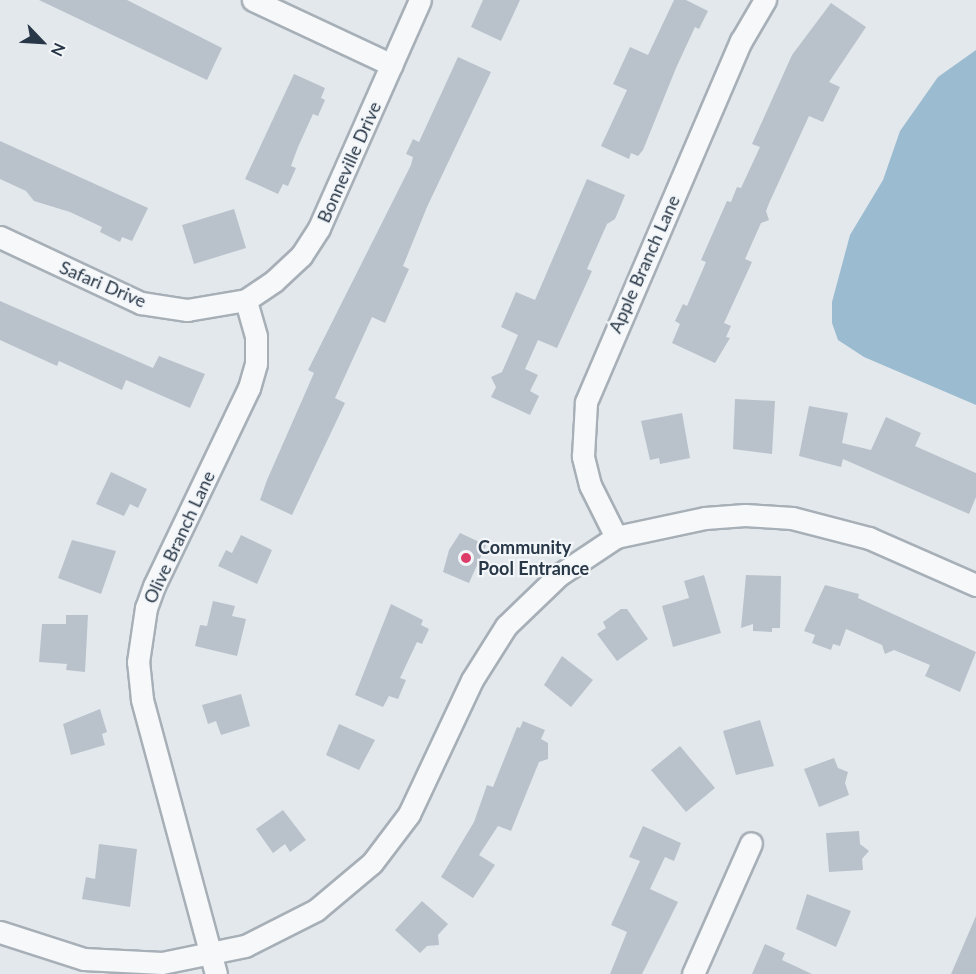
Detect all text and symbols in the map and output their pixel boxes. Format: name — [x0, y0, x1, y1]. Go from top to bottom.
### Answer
north arrow — [12, 12, 72, 72]
text: N — [48, 40, 70, 59]
street label: Bonneville Drive — [313, 98, 385, 226]
street label: Apple Branch Lane — [604, 192, 684, 336]
street label: Safari Drive — [56, 256, 150, 312]
street label: Olive Branch Lane — [139, 467, 219, 607]
place label: Community Pool Entrance — [478, 537, 589, 580]
marker: Community Pool Entrance — [459, 551, 473, 565]

